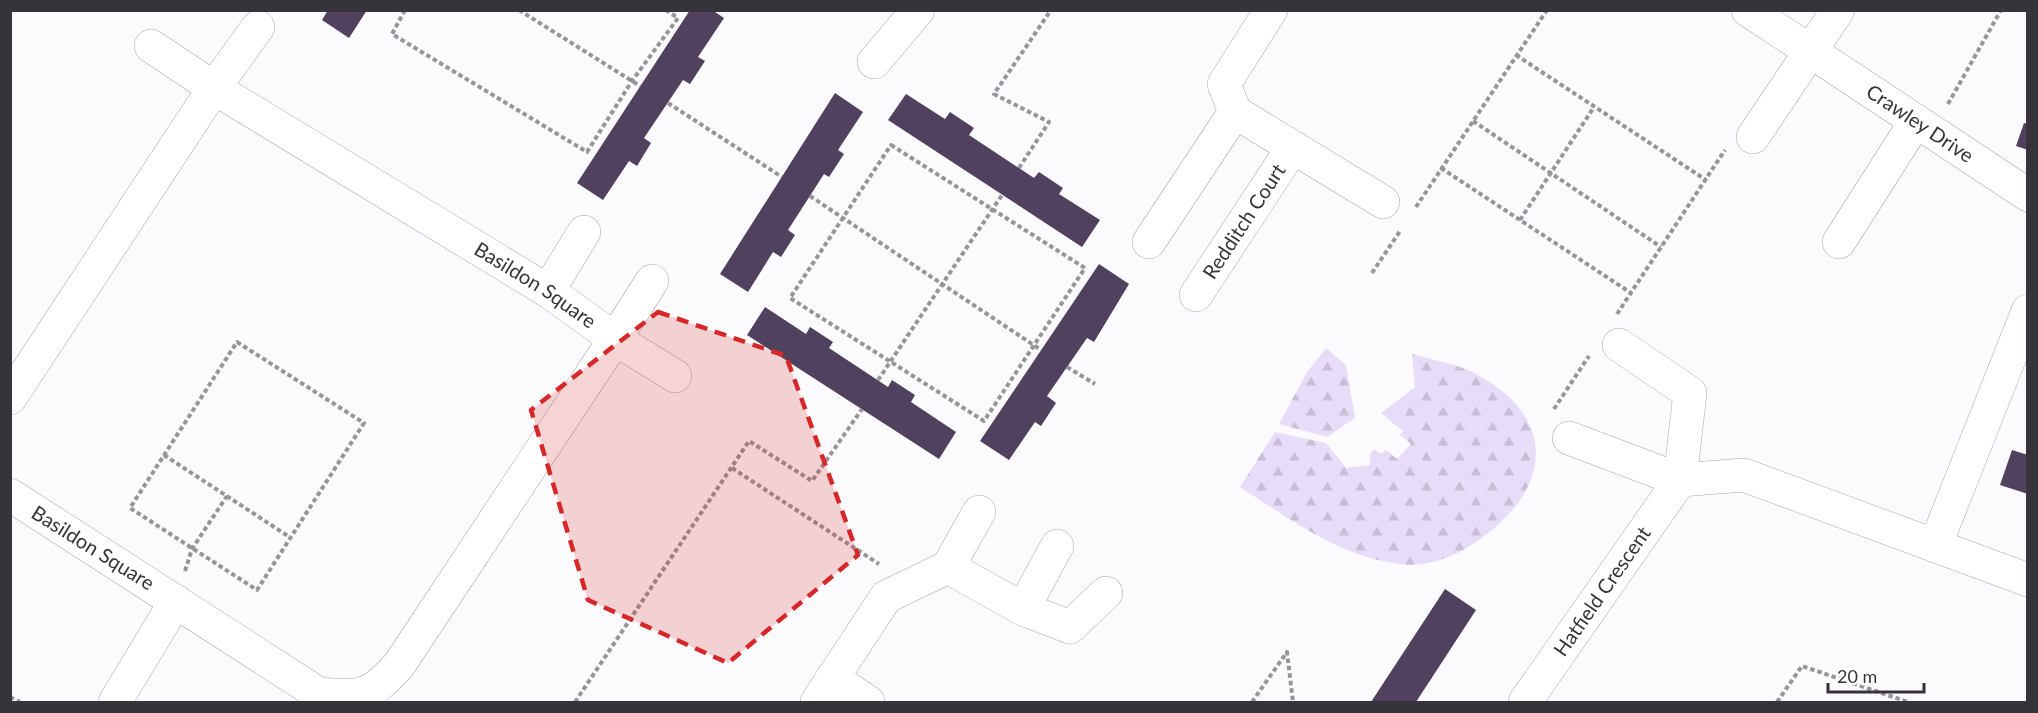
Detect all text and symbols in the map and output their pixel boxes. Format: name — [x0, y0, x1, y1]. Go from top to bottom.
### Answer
street label: Crawley Drive — [1862, 79, 1979, 167]
street label: Redditch Court — [1197, 159, 1290, 283]
street label: Basildon Square — [470, 236, 601, 333]
street label: Basildon Square — [28, 500, 159, 594]
street label: Hatfield Crescent — [1548, 521, 1655, 660]
scale bar — [1828, 656, 1924, 694]
text: 20 m — [1837, 665, 1877, 687]

